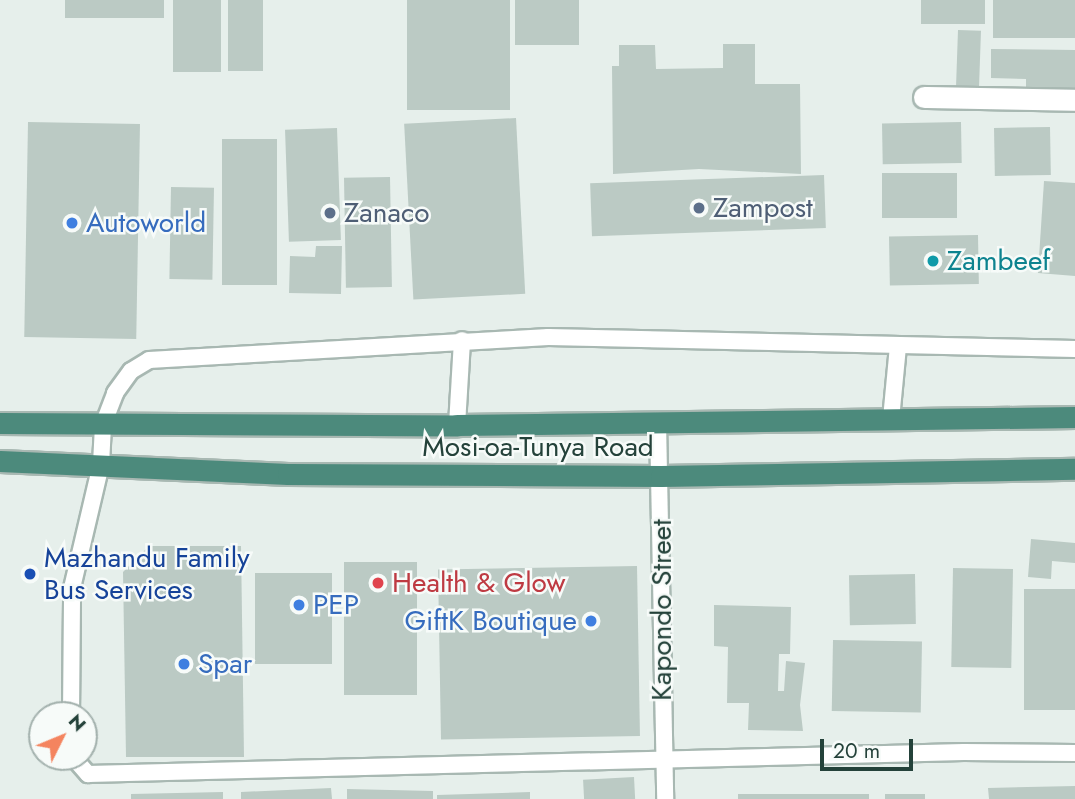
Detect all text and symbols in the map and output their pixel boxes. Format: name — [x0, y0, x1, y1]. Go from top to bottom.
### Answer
place label: Zampost — [713, 191, 813, 225]
place label: Zanaco — [344, 196, 430, 230]
marker: Zampost — [691, 200, 707, 216]
marker: Zanaco — [322, 205, 338, 221]
place label: Autoworld — [86, 206, 206, 240]
marker: Autoworld — [64, 215, 80, 231]
place label: Zambeef — [947, 244, 1050, 278]
marker: Zambeef — [925, 253, 941, 269]
street label: Mosi-oa-Tunya Road — [422, 430, 654, 464]
street label: Kapondo Street — [645, 519, 679, 701]
place label: Mazhandu Family Bus Services — [44, 541, 249, 607]
marker: Mazhandu Family Bus Services — [22, 566, 38, 582]
place label: Health & Glow — [392, 566, 566, 600]
marker: Health & Glow — [370, 575, 386, 591]
place label: PEP — [313, 588, 359, 622]
marker: PEP — [291, 597, 307, 613]
place label: GiftK Boutique — [404, 604, 577, 638]
marker: GiftK Boutique — [583, 613, 599, 629]
place label: Spar — [198, 647, 252, 681]
marker: Spar — [176, 656, 192, 672]
north arrow — [28, 701, 98, 771]
text: N — [62, 708, 92, 737]
scale bar — [823, 726, 916, 770]
text: 20 m — [833, 736, 880, 766]

